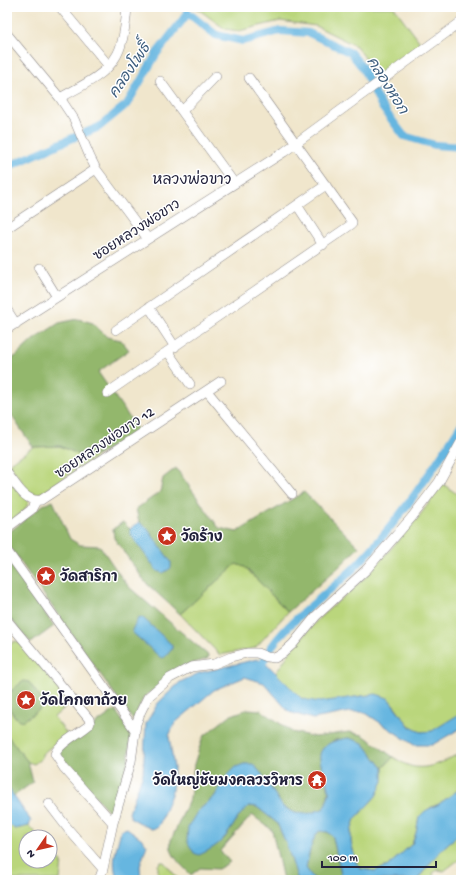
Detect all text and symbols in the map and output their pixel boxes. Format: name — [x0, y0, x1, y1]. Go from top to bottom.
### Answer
water label: คลองโพธิ์ — [101, 33, 158, 102]
water label: คลองหอก — [362, 54, 412, 119]
district label: หลวงพ่อขาว — [153, 169, 231, 190]
street label: ซอยหลวงพ่อขาว — [90, 195, 184, 266]
street label: ซอยหลวงพ่อขาว 12 — [51, 403, 158, 484]
place icon: วัดร้าง — [156, 525, 178, 547]
place label: วัดร้าง — [181, 526, 223, 547]
place icon: วัดสาริกา — [35, 565, 57, 587]
place label: วัดสาริกา — [60, 567, 117, 587]
place icon: วัดโคกตาถ้วย — [15, 689, 37, 711]
place label: วัดโคกตาถ้วย — [40, 690, 127, 711]
temple icon: วัดใหญ่ชัยมงคลวรวิหาร — [306, 769, 328, 791]
place label: วัดใหญ่ชัยมงคลวรวิหาร — [153, 770, 303, 791]
north arrow — [18, 829, 58, 869]
scale bar — [322, 843, 436, 869]
text: N — [24, 847, 38, 860]
text: 100 m — [327, 852, 358, 866]

